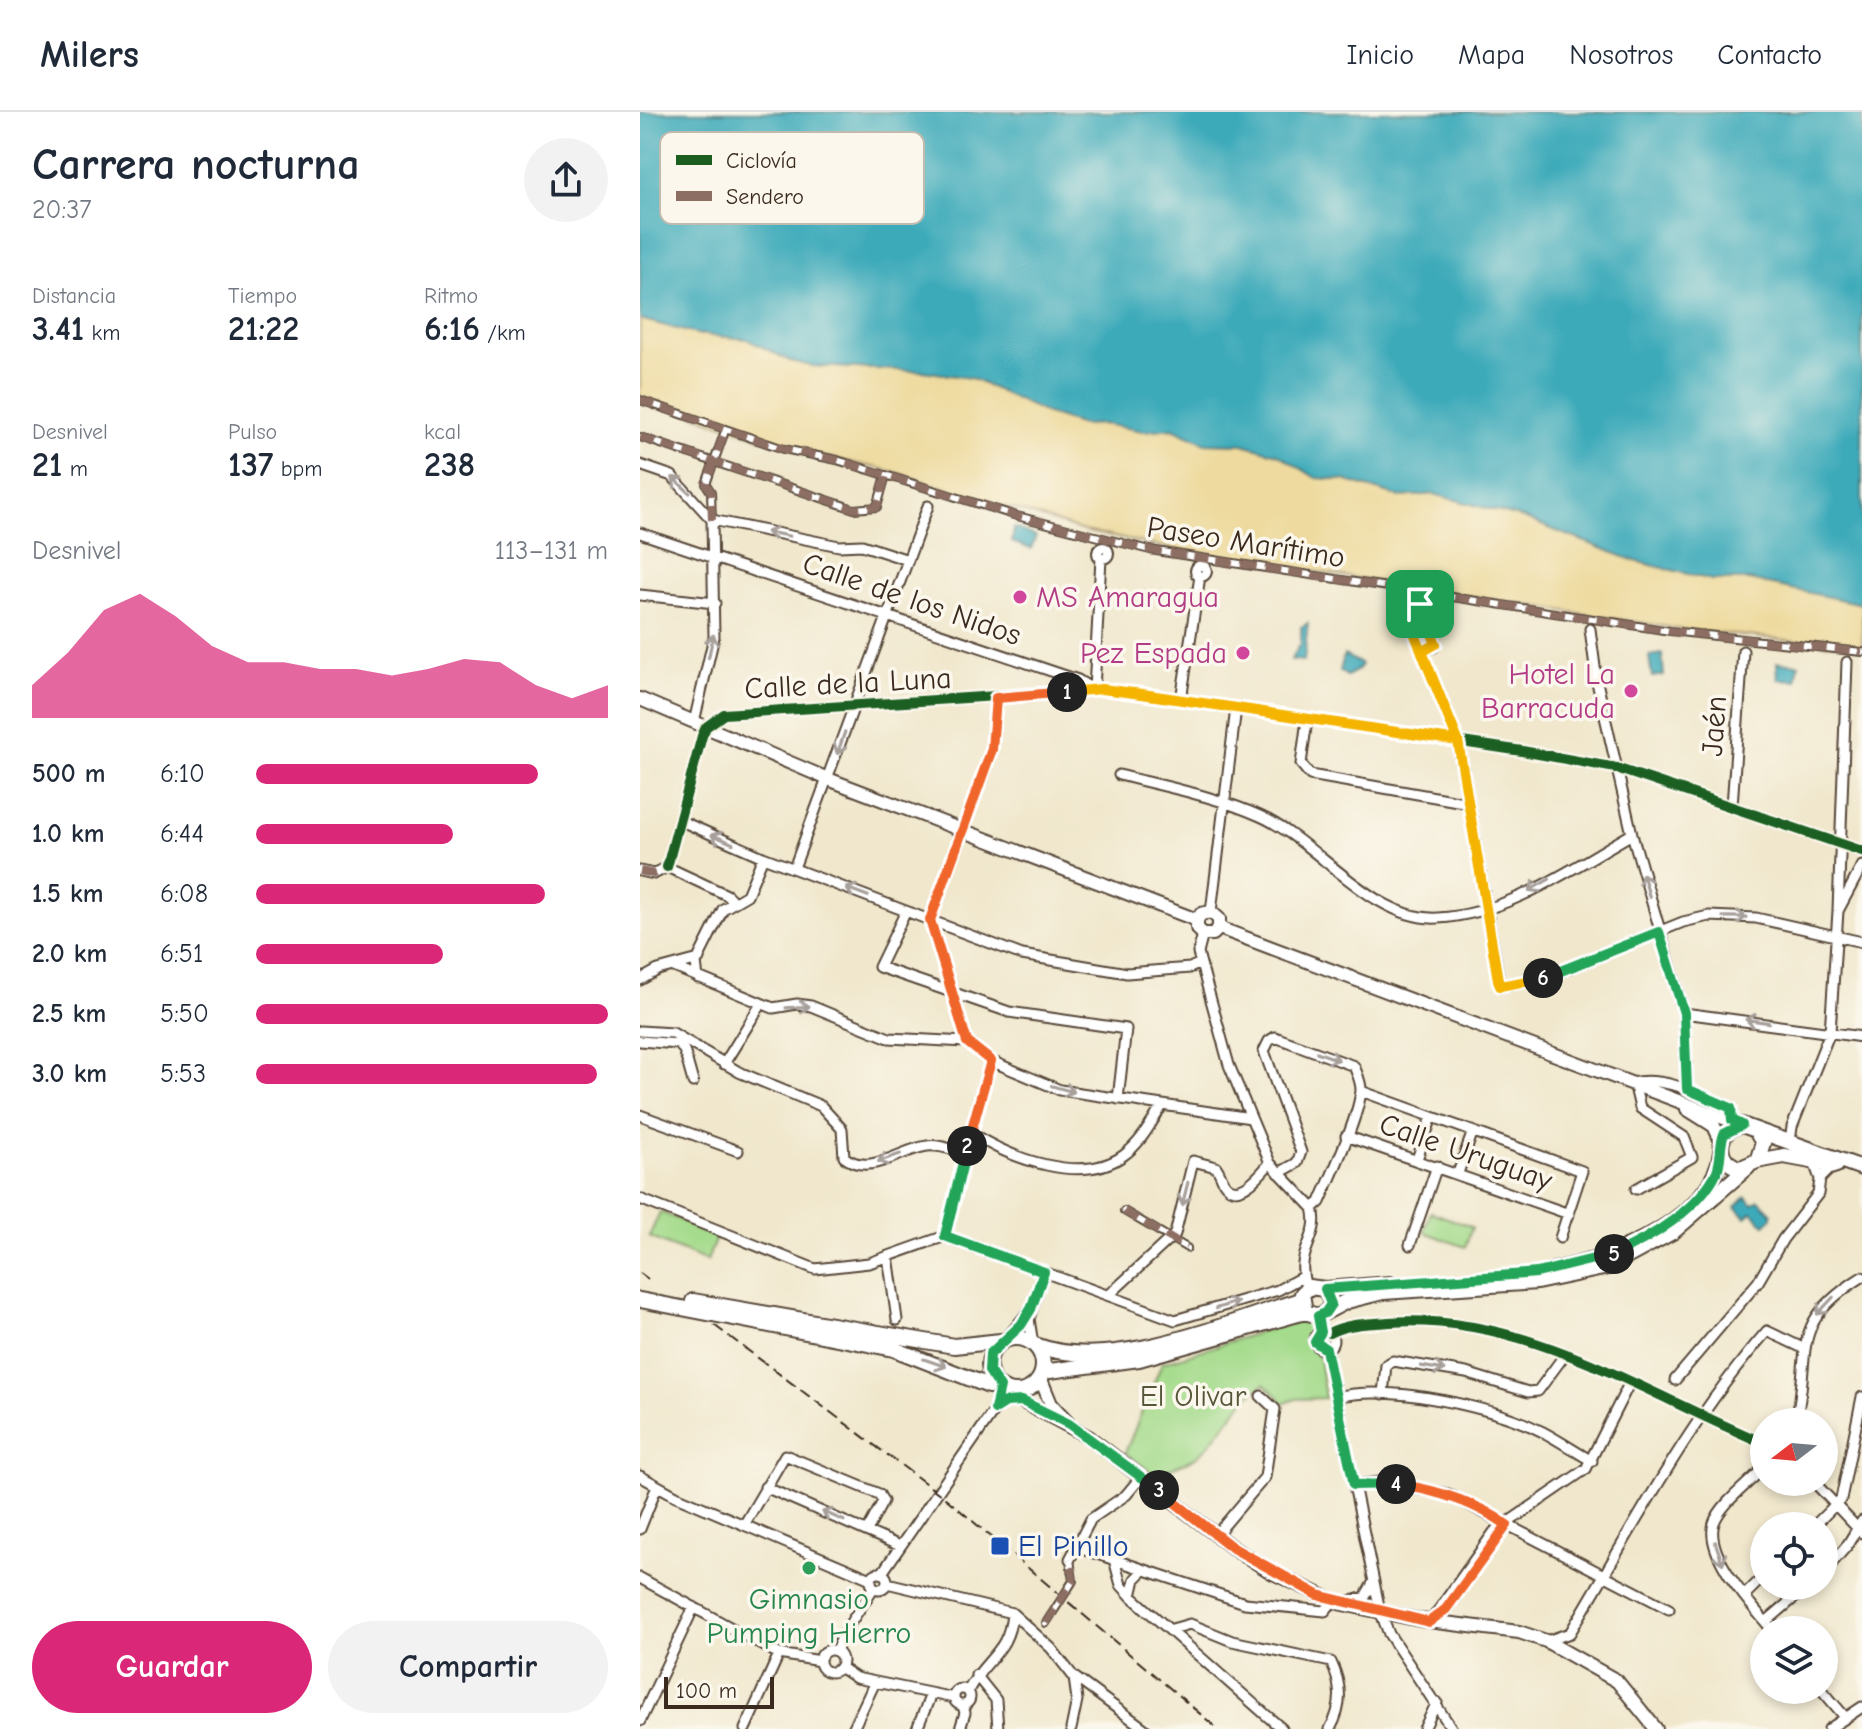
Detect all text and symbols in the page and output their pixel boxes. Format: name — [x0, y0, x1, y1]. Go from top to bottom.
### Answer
text: Milers — [40, 33, 139, 77]
text: Inicio — [1347, 39, 1414, 71]
text: Mapa — [1458, 39, 1525, 71]
text: Nosotros — [1569, 39, 1673, 71]
text: Contacto — [1717, 39, 1822, 71]
legend — [660, 132, 924, 224]
button: share — [524, 138, 608, 222]
text: Carrera nocturna — [32, 139, 360, 190]
text: Ciclovía — [726, 148, 797, 174]
text: Sendero — [726, 184, 804, 210]
text: 20:37 — [32, 195, 92, 225]
text: Distancia — [32, 283, 116, 309]
text: Tiempo — [228, 283, 297, 309]
text: Ritmo — [424, 283, 478, 309]
text: 3.41 — [32, 309, 84, 349]
text: 21:22 — [228, 309, 299, 349]
text: 6:16 — [424, 309, 480, 349]
text: km — [84, 320, 120, 346]
text: /km — [480, 320, 526, 346]
text: Desnivel — [32, 419, 108, 445]
text: Pulso — [228, 419, 277, 445]
text: kcal — [424, 419, 461, 445]
text: 21 — [32, 445, 62, 485]
text: 137 — [228, 445, 273, 485]
text: 238 — [424, 445, 475, 485]
text: m — [62, 456, 88, 482]
text: bpm — [273, 456, 322, 482]
one-way arrow — [672, 477, 692, 495]
street label: Paseo Marítimo — [1145, 510, 1347, 575]
one-way arrow — [766, 526, 792, 541]
text: Desnivel — [32, 536, 122, 566]
text: 113–131 m — [495, 536, 608, 566]
street label: Calle de los Nidos — [798, 546, 1026, 653]
pin — [1386, 570, 1454, 638]
place label: MS Amaragua — [1036, 580, 1219, 615]
icon: arrive — [1398, 582, 1442, 626]
marker: MS Amaragua — [1011, 588, 1029, 606]
one-way arrow — [705, 634, 720, 660]
place label: Pez Espada — [1080, 636, 1227, 671]
marker: Pez Espada — [1234, 644, 1252, 662]
place label: Hotel La Barracuda — [1481, 657, 1615, 726]
street label: Calle de la Luna — [744, 661, 952, 706]
pin: 1 — [1047, 672, 1087, 712]
text: 1 — [1063, 679, 1071, 705]
marker: Hotel La Barracuda — [1622, 682, 1640, 700]
street label: Jaén — [1695, 694, 1734, 758]
one-way arrow — [833, 730, 847, 754]
text: 500 m — [32, 759, 106, 789]
text: 6:10 — [160, 759, 205, 789]
text: 1.0 km — [32, 819, 104, 849]
text: 6:44 — [160, 819, 204, 849]
one-way arrow — [710, 831, 735, 846]
one-way arrow — [1638, 872, 1653, 898]
one-way arrow — [1528, 878, 1552, 894]
text: 1.5 km — [32, 879, 103, 909]
text: 6:08 — [160, 879, 208, 909]
one-way arrow — [845, 884, 870, 898]
one-way arrow — [1721, 909, 1748, 925]
text: 2.0 km — [32, 939, 107, 969]
text: 6:51 — [160, 939, 203, 969]
pin: 6 — [1523, 958, 1563, 998]
text: 6 — [1537, 965, 1549, 991]
text: 2.5 km — [32, 999, 106, 1029]
text: 5:50 — [160, 999, 209, 1029]
one-way arrow — [784, 999, 810, 1014]
one-way arrow — [1745, 1013, 1770, 1028]
one-way arrow — [1315, 1050, 1340, 1065]
text: 3.0 km — [32, 1059, 107, 1089]
text: 5:53 — [160, 1059, 206, 1089]
one-way arrow — [1050, 1083, 1075, 1097]
street label: Calle Uruguay — [1375, 1107, 1557, 1199]
pin: 2 — [947, 1126, 987, 1166]
text: 2 — [962, 1133, 972, 1159]
one-way arrow — [877, 1152, 902, 1167]
one-way arrow — [1176, 1181, 1191, 1207]
pin: 5 — [1594, 1234, 1634, 1274]
text: 5 — [1608, 1241, 1620, 1267]
one-way arrow — [1815, 1296, 1834, 1316]
one-way arrow — [1214, 1297, 1240, 1312]
one-way arrow — [922, 1357, 947, 1372]
one-way arrow — [1420, 1361, 1445, 1376]
park label: El Olivar — [1140, 1379, 1246, 1414]
north arrow — [1750, 1408, 1838, 1496]
map controls — [1750, 1408, 1838, 1704]
pin: 4 — [1376, 1464, 1416, 1504]
pin: 3 — [1139, 1470, 1179, 1510]
text: 4 — [1391, 1471, 1401, 1497]
text: 3 — [1154, 1477, 1164, 1503]
one-way arrow — [821, 1508, 846, 1523]
button: locate — [1750, 1512, 1838, 1600]
place label: El Pinillo — [1018, 1529, 1129, 1564]
marker: El Pinillo — [989, 1535, 1011, 1557]
one-way arrow — [1712, 1540, 1727, 1565]
marker: Gimnasio Pumping Hierro — [800, 1559, 818, 1577]
place label: Gimnasio Pumping Hierro — [707, 1582, 911, 1651]
button: layers — [1750, 1616, 1838, 1704]
button: Guardar — [32, 1621, 312, 1713]
button: Compartir — [328, 1621, 608, 1713]
scale bar — [664, 1673, 774, 1709]
text: 100 m — [676, 1678, 737, 1704]

